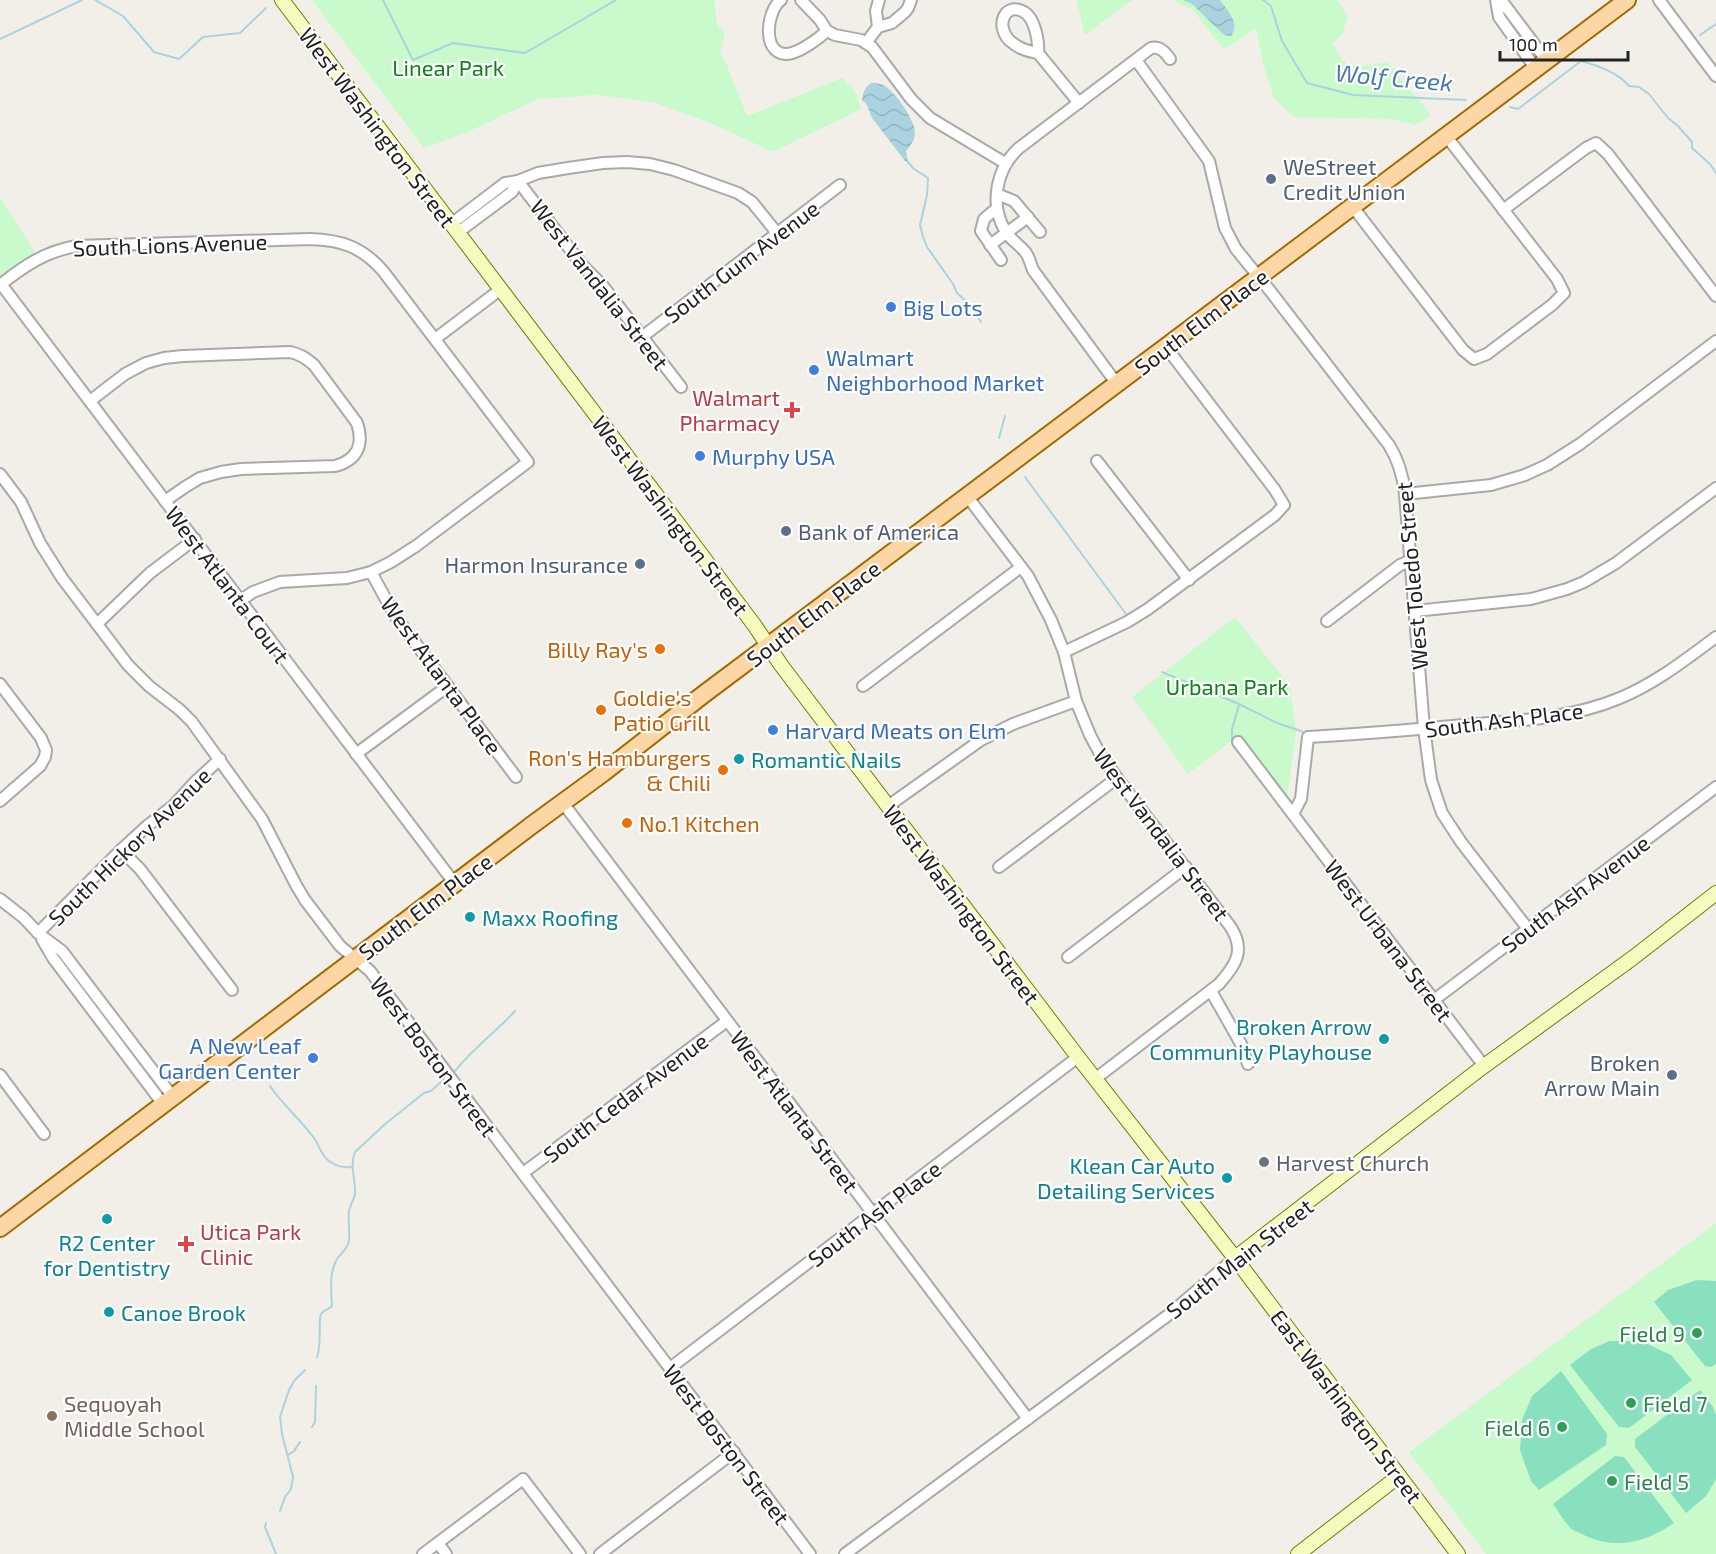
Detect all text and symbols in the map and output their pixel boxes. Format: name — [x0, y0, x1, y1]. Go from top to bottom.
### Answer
street label: West Washington Street — [294, 22, 462, 232]
scale bar — [1500, 24, 1628, 62]
text: 100 m — [1509, 33, 1558, 55]
park label: Linear Park — [392, 54, 504, 80]
water label: Wolf Creek — [1334, 57, 1454, 97]
place label: WeStreet Credit Union — [1283, 153, 1405, 204]
marker: WeStreet Credit Union — [1264, 172, 1278, 186]
street label: West Vandalia Street — [526, 194, 674, 374]
street label: South Gum Avenue — [658, 194, 824, 328]
street label: South Lions Avenue — [72, 228, 268, 260]
street label: South Elm Place — [1129, 262, 1273, 380]
place label: Big Lots — [903, 294, 983, 320]
marker: Big Lots — [884, 300, 898, 314]
place label: Walmart Neighborhood Market — [826, 344, 1044, 395]
marker: Walmart Neighborhood Market — [807, 363, 821, 377]
place label: Walmart Pharmacy — [680, 384, 780, 435]
marker: Walmart Pharmacy — [785, 403, 799, 417]
street label: West Washington Street — [587, 410, 755, 620]
place label: Murphy USA — [712, 443, 835, 469]
marker: Murphy USA — [693, 449, 707, 463]
street label: West Toledo Street — [1390, 481, 1432, 671]
street label: West Atlanta Court — [161, 500, 295, 668]
place label: Bank of America — [798, 518, 959, 544]
marker: Bank of America — [779, 524, 793, 538]
place label: Harmon Insurance — [445, 551, 628, 577]
street label: South Elm Place — [741, 554, 885, 672]
marker: Harmon Insurance — [633, 557, 647, 571]
street label: West Atlanta Place — [376, 591, 508, 759]
place label: Billy Ray's — [547, 636, 648, 662]
marker: Billy Ray's — [653, 642, 667, 656]
park label: Urbana Park — [1166, 673, 1288, 699]
place label: Goldie's Patio Grill — [613, 684, 711, 735]
street label: South Ash Place — [1423, 696, 1585, 742]
marker: Goldie's Patio Grill — [594, 703, 608, 717]
place label: Harvard Meats on Elm — [785, 717, 1006, 743]
marker: Harvard Meats on Elm — [766, 723, 780, 737]
street label: West Vandalia Street — [1089, 743, 1235, 925]
place label: Ron's Hamburgers & Chili — [528, 744, 711, 795]
place label: Romantic Nails — [751, 746, 901, 772]
marker: Romantic Nails — [732, 752, 746, 766]
street label: South Hickory Avenue — [42, 762, 216, 930]
marker: Ron's Hamburgers & Chili — [716, 763, 730, 777]
street label: West Washington Street — [878, 799, 1046, 1009]
place label: No.1 Kitchen — [639, 810, 760, 836]
marker: No.1 Kitchen — [620, 816, 634, 830]
street label: South Ash Avenue — [1496, 829, 1654, 957]
street label: South Elm Place — [353, 847, 497, 965]
street label: West Urbana Street — [1320, 854, 1458, 1026]
place label: Maxx Roofing — [482, 904, 618, 930]
marker: Maxx Roofing — [463, 910, 477, 924]
street label: West Boston Street — [365, 971, 503, 1141]
place label: Broken Arrow Community Playhouse — [1149, 1013, 1372, 1064]
street label: West Atlanta Street — [726, 1025, 864, 1197]
street label: South Cedar Avenue — [538, 1027, 712, 1167]
place label: A New Leaf Garden Center — [158, 1032, 302, 1083]
marker: Broken Arrow Community Playhouse — [1377, 1032, 1391, 1046]
place label: Broken Arrow Main — [1544, 1049, 1660, 1100]
marker: A New Leaf Garden Center — [306, 1051, 320, 1065]
marker: Broken Arrow Main — [1665, 1068, 1679, 1082]
place label: Harvest Church — [1276, 1149, 1429, 1175]
place label: Klean Car Auto Detailing Services — [1037, 1152, 1215, 1203]
street label: South Ash Place — [802, 1155, 946, 1271]
marker: Harvest Church — [1257, 1155, 1271, 1169]
marker: Klean Car Auto Detailing Services — [1220, 1171, 1234, 1185]
street label: South Main Street — [1160, 1193, 1318, 1323]
marker: R2 Center for Dentistry — [100, 1212, 114, 1226]
place label: Utica Park Clinic — [200, 1218, 301, 1269]
place label: R2 Center for Dentistry — [43, 1229, 171, 1280]
marker: Utica Park Clinic — [177, 1235, 195, 1253]
place label: Canoe Brook — [121, 1299, 246, 1325]
street label: East Washington Street — [1266, 1304, 1428, 1508]
marker: Canoe Brook — [102, 1305, 116, 1319]
place label: Field 9 — [1619, 1320, 1685, 1346]
marker: Field 9 — [1690, 1326, 1704, 1340]
street label: West Boston Street — [658, 1359, 796, 1529]
place label: Sequoyah Middle School — [64, 1390, 205, 1441]
place label: Field 7 — [1643, 1390, 1707, 1416]
marker: Field 7 — [1624, 1396, 1638, 1410]
marker: Sequoyah Middle School — [45, 1409, 59, 1423]
place label: Field 6 — [1484, 1414, 1550, 1440]
marker: Field 6 — [1555, 1420, 1569, 1434]
place label: Field 5 — [1624, 1468, 1689, 1494]
marker: Field 5 — [1605, 1474, 1619, 1488]

